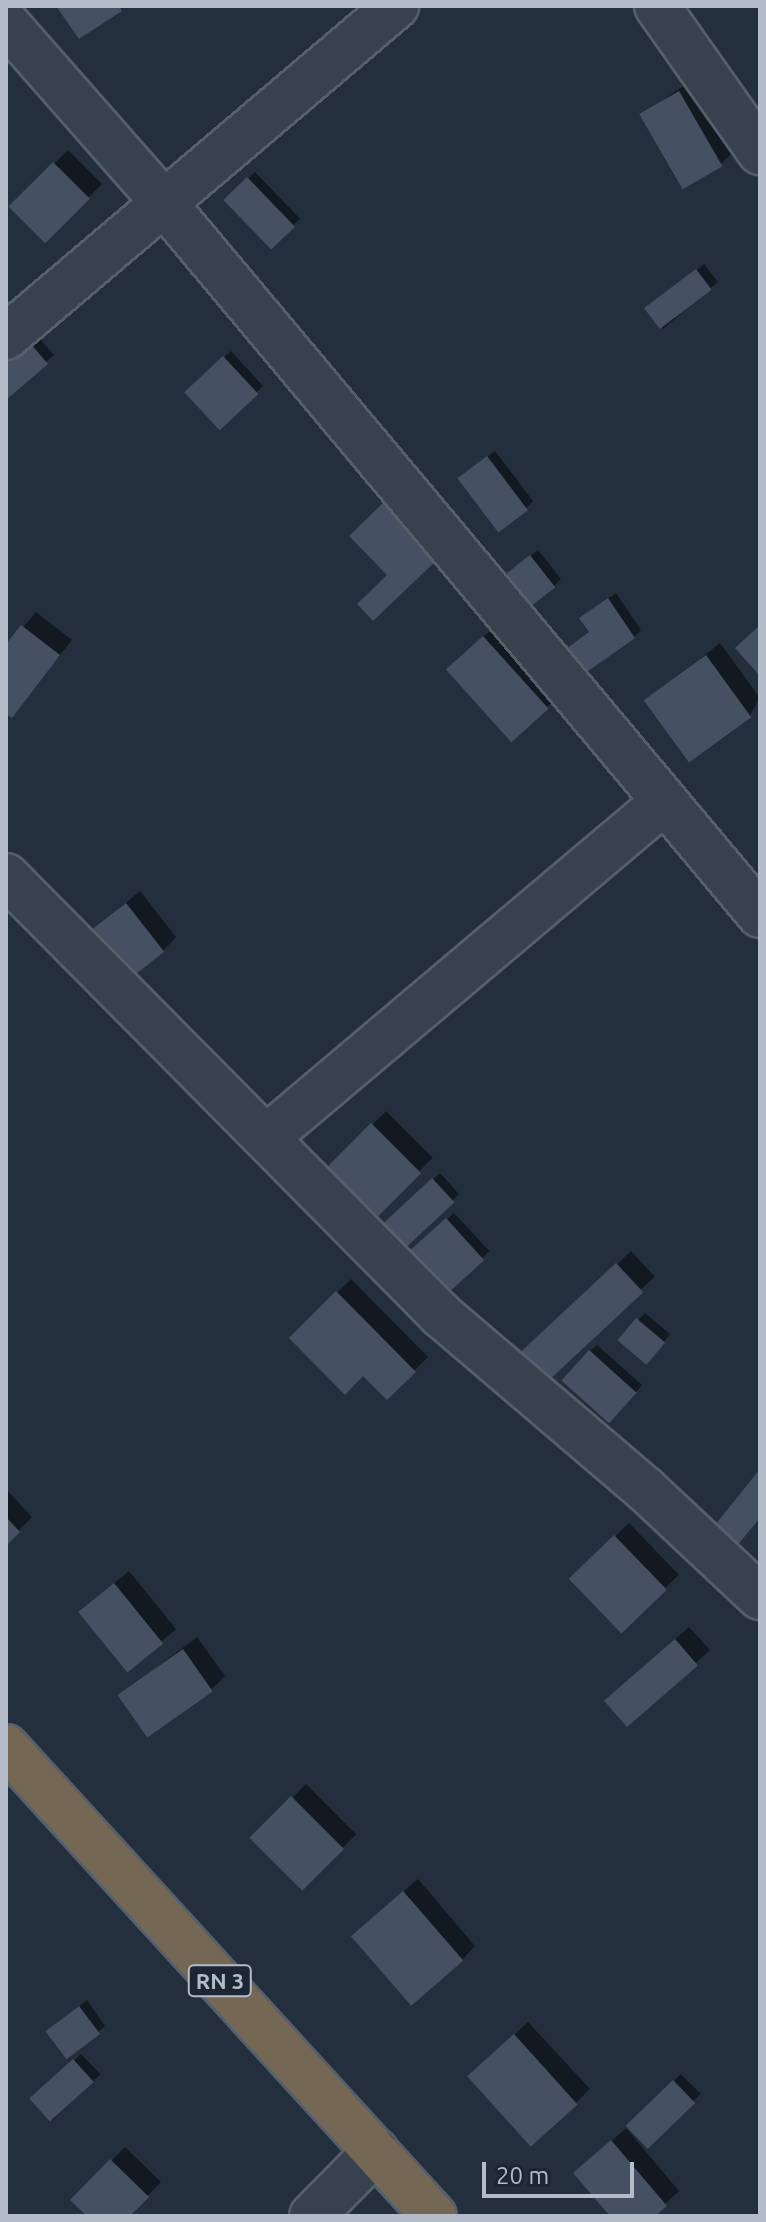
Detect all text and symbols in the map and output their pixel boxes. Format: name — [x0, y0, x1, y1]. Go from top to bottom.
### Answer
road number: RN 3 — [186, 1963, 254, 1999]
scale bar — [486, 2146, 638, 2196]
text: 20 m — [496, 2162, 549, 2189]

